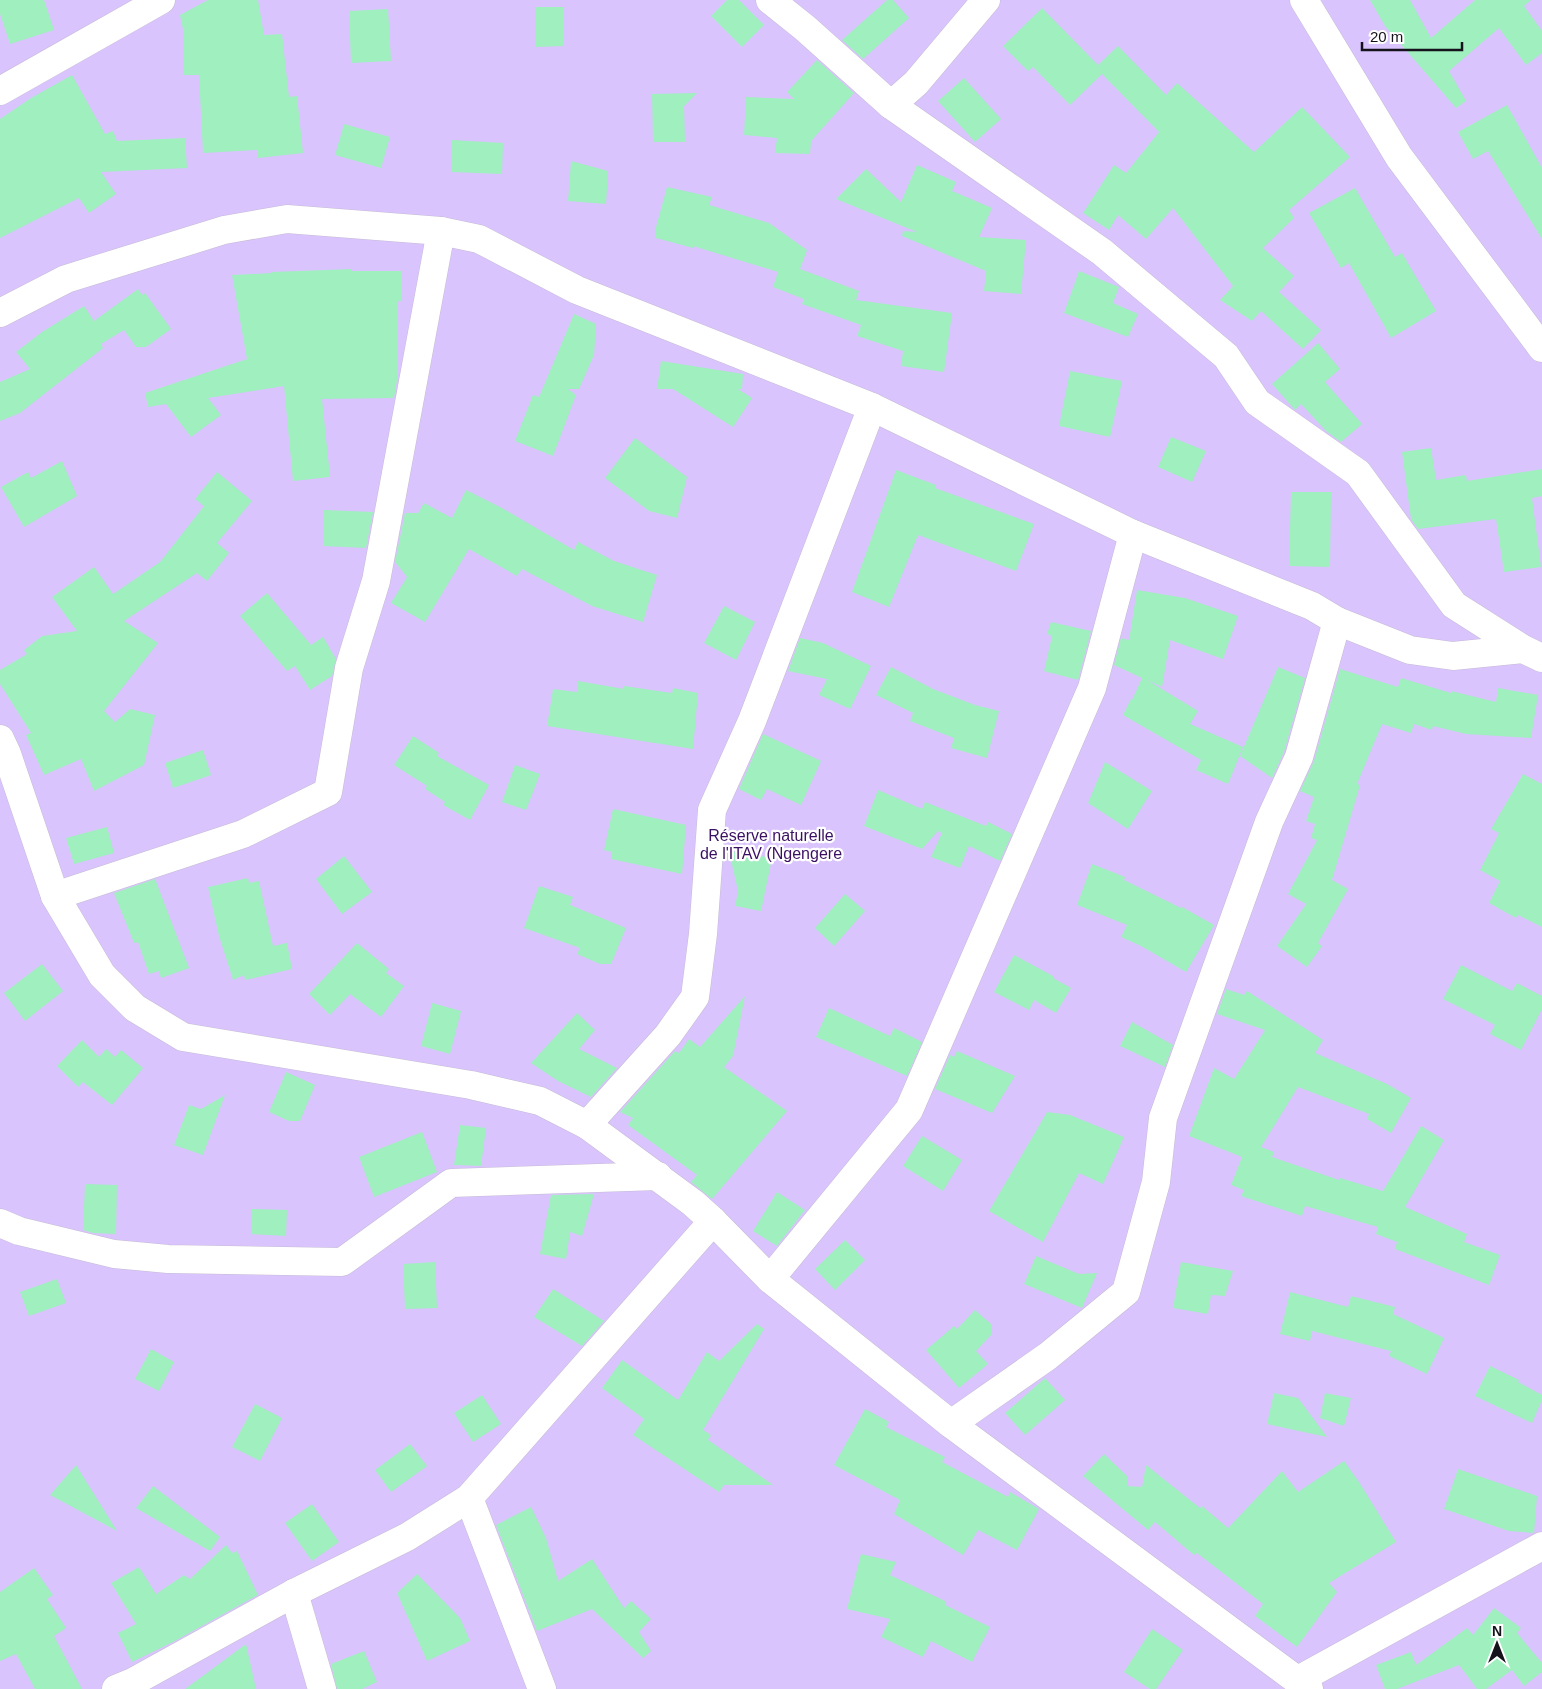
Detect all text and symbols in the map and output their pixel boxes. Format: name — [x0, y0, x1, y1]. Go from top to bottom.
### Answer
scale bar — [1362, 20, 1462, 52]
text: 20 m — [1370, 28, 1403, 45]
park label: Réserve naturelle de l'ITAV (Ngengere — [700, 827, 842, 862]
north arrow — [1472, 1619, 1522, 1669]
text: N — [1492, 1623, 1502, 1639]

